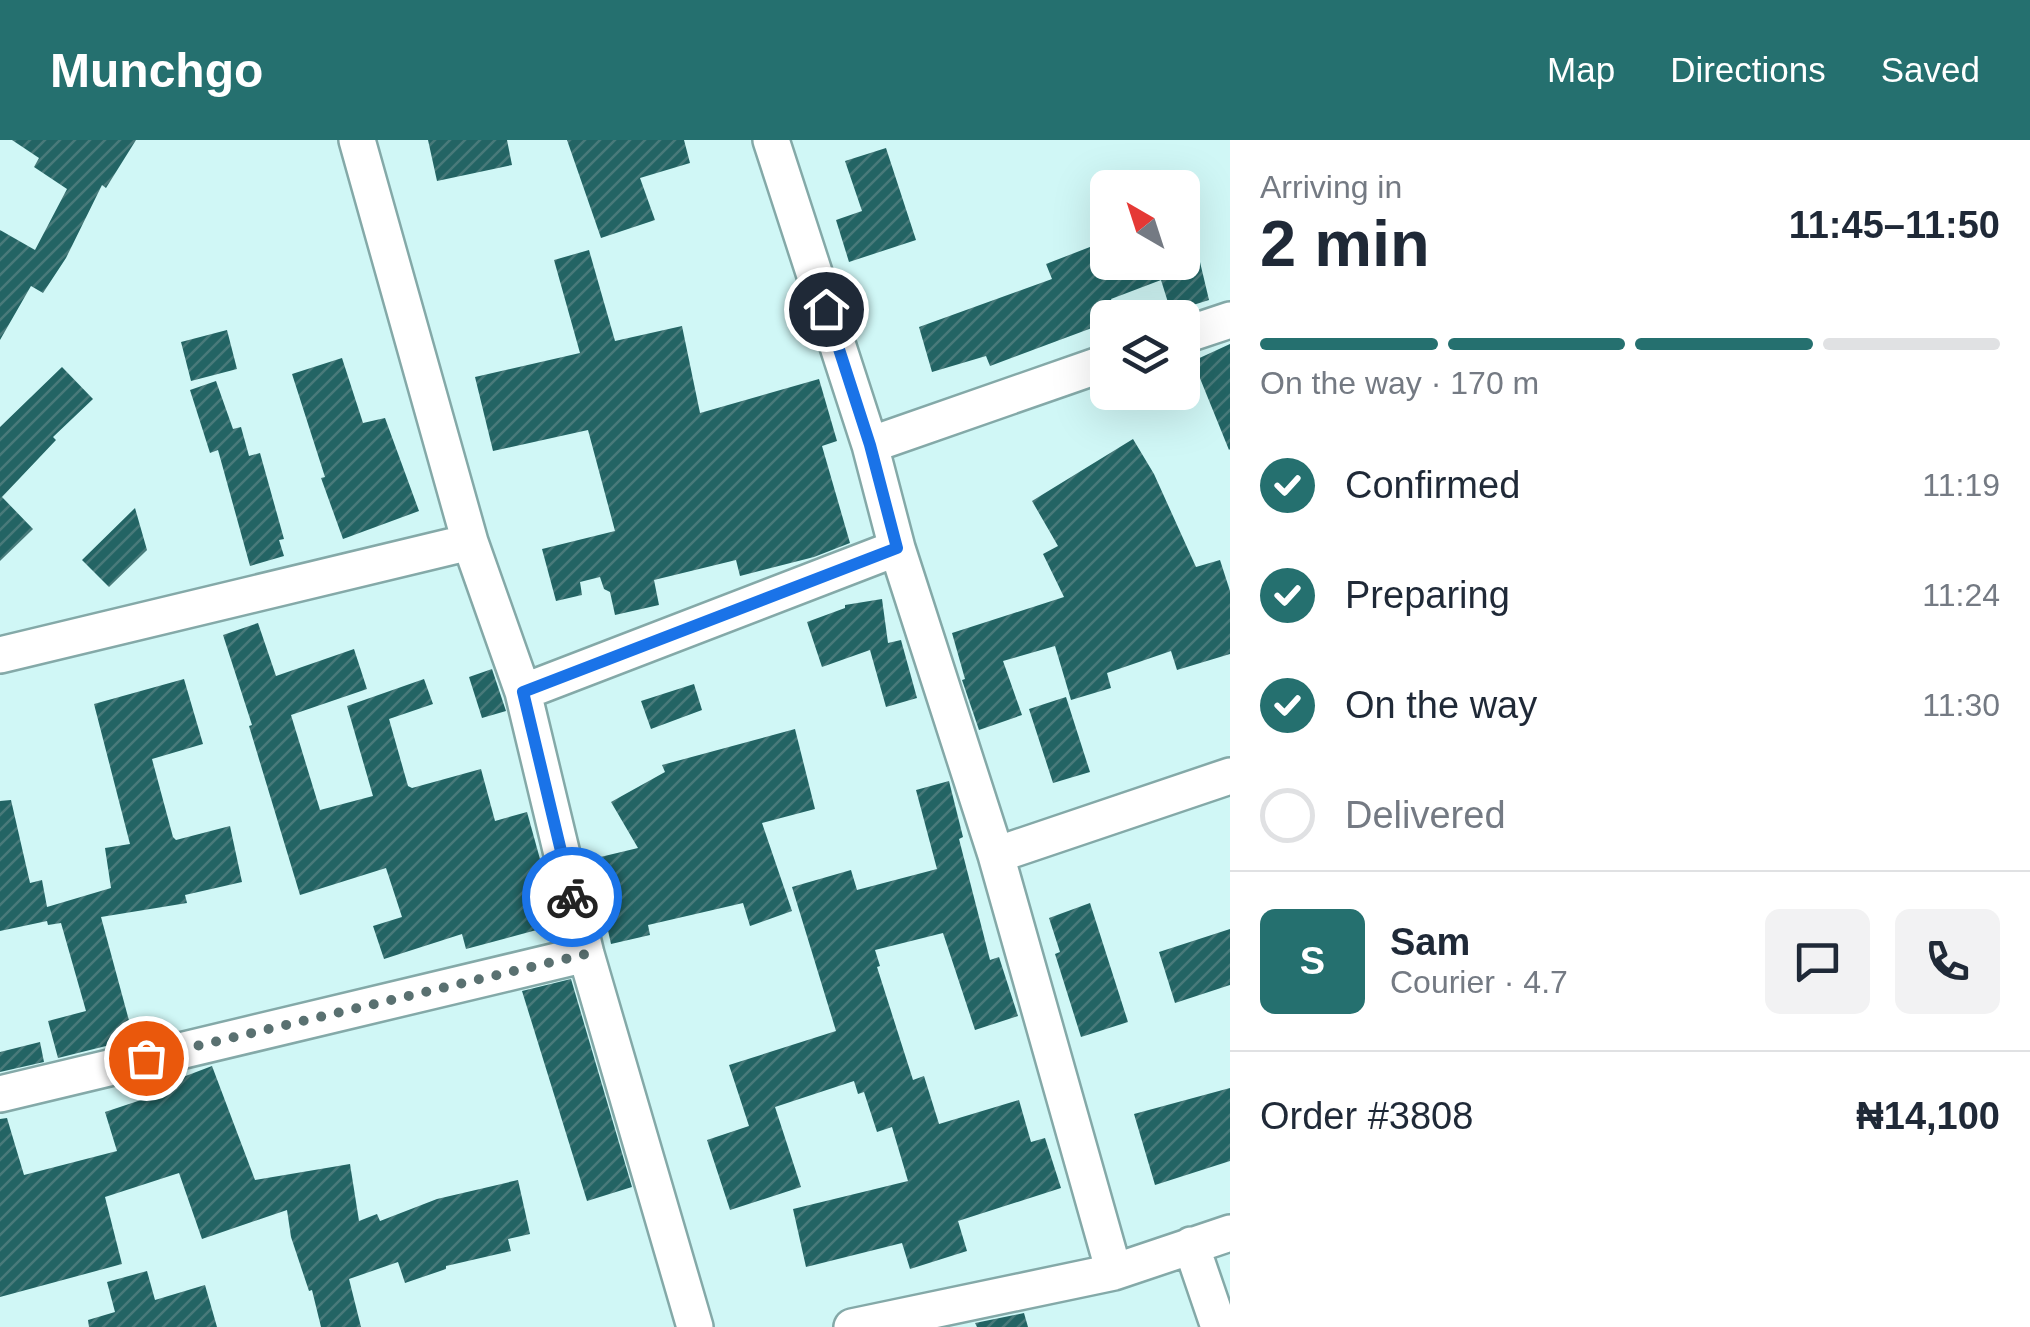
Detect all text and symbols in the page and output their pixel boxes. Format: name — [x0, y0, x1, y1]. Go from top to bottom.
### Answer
text: Munchgo — [50, 44, 263, 97]
text: Map — [1547, 50, 1615, 89]
text: Directions — [1670, 50, 1826, 89]
text: Saved — [1881, 50, 1980, 89]
text: Arriving in — [1260, 169, 1402, 205]
north arrow — [1090, 170, 1200, 280]
map controls — [1090, 170, 1200, 410]
text: 11:45–11:50 — [1789, 204, 2000, 246]
text: 2 min — [1260, 207, 1430, 280]
pin — [784, 267, 869, 352]
icon: home — [799, 282, 854, 337]
button: layers — [1090, 300, 1200, 410]
text: On the way · 170 m — [1260, 365, 1539, 401]
icon: check — [1260, 458, 1315, 513]
text: Confirmed — [1345, 464, 1520, 506]
text: 11:19 — [1922, 467, 2000, 503]
icon: check — [1260, 568, 1315, 623]
text: Preparing — [1345, 574, 1510, 616]
text: 11:24 — [1922, 577, 2000, 613]
icon: check — [1260, 678, 1315, 733]
text: On the way — [1345, 684, 1537, 726]
text: 11:30 — [1922, 687, 2000, 723]
text: Delivered — [1345, 794, 1506, 836]
courier — [522, 847, 622, 947]
icon: bike — [545, 870, 600, 925]
button: chat — [1765, 909, 1870, 1014]
button: phone — [1895, 909, 2000, 1014]
text: Sam — [1390, 921, 1470, 963]
text: S — [1300, 940, 1325, 982]
text: Courier · 4.7 — [1390, 964, 1568, 1000]
pin — [104, 1016, 189, 1101]
icon: bag — [119, 1031, 174, 1086]
text: Order #3808 — [1260, 1095, 1473, 1137]
text: ₦14,100 — [1856, 1095, 2000, 1137]

